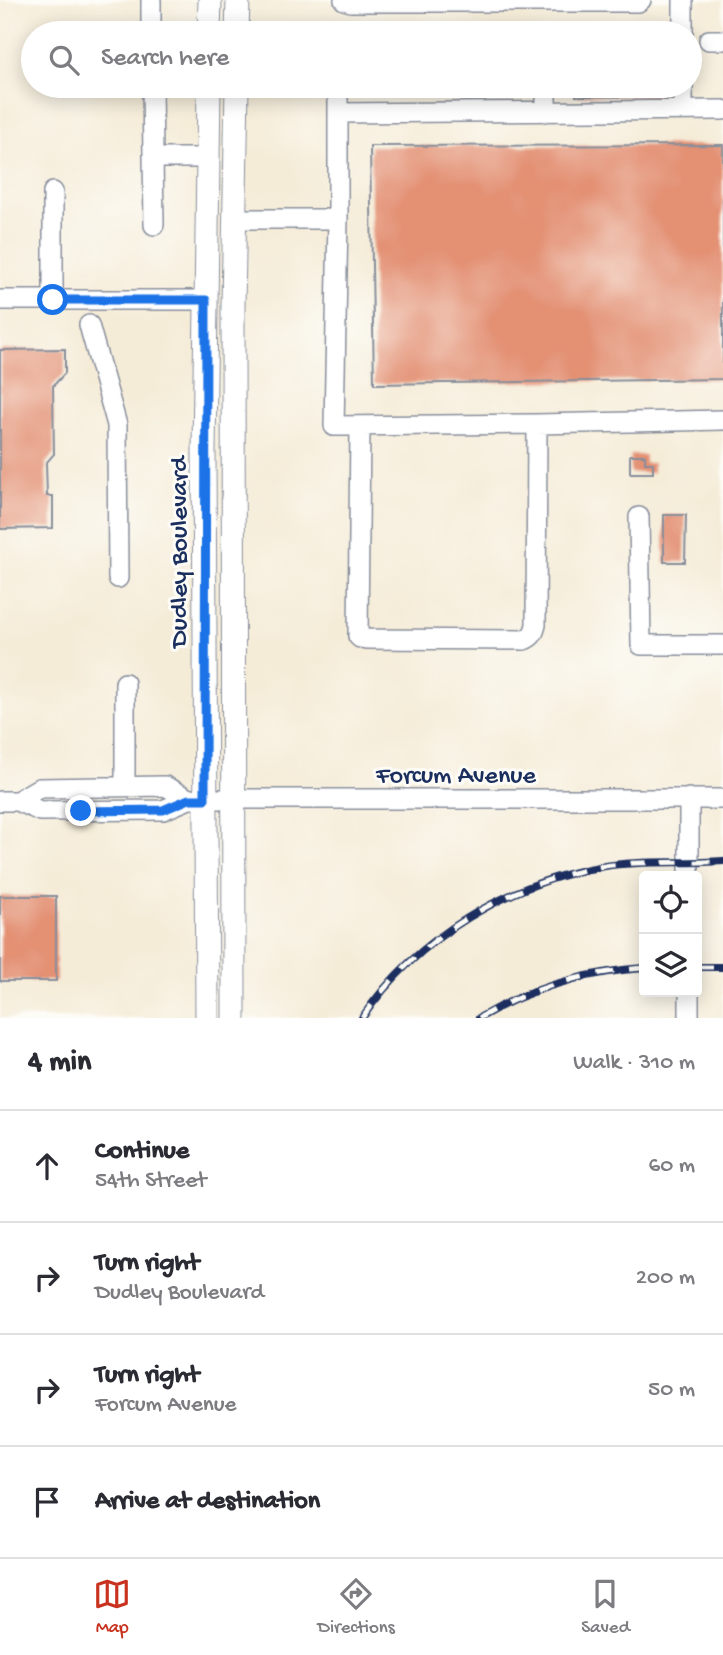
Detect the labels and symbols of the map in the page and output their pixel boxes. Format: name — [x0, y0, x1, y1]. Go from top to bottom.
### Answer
route start — [37, 284, 68, 315]
street label: Dudley Boulevard — [166, 455, 197, 649]
street label: Forcum Avenue — [375, 762, 537, 793]
route end — [65, 795, 96, 826]

